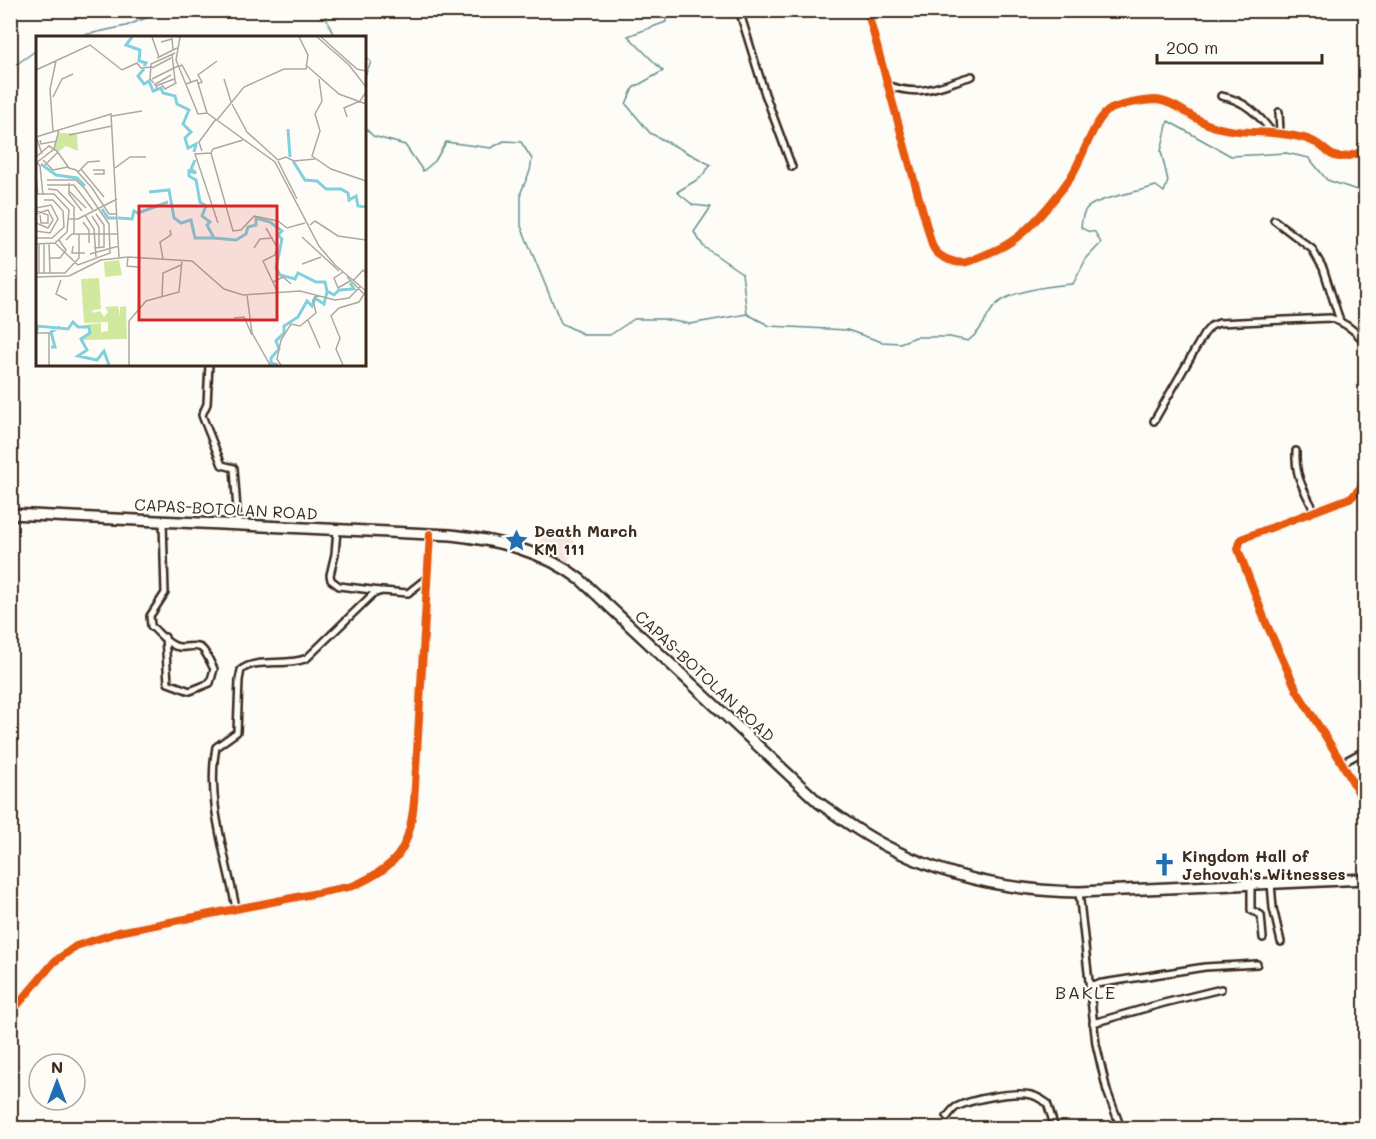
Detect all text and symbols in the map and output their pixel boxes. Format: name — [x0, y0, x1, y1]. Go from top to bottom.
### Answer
scale bar — [1157, 27, 1322, 65]
text: 200 m — [1166, 35, 1218, 59]
inset map — [36, 36, 366, 366]
street label: CAPAS-BOTOLAN ROAD — [134, 493, 318, 524]
place label: Death March KM 111 — [534, 520, 637, 559]
place icon: Death March KM 111 — [503, 527, 529, 553]
street label: CAPAS-BOTOLAN ROAD — [631, 605, 780, 746]
place label: Kingdom Hall of Jehovah's Witnesses — [1182, 845, 1346, 884]
church icon: Kingdom Hall of Jehovah's Witnesses — [1151, 852, 1177, 878]
district label: BAKLE — [1055, 980, 1117, 1004]
north arrow — [27, 1052, 87, 1112]
text: N — [51, 1056, 63, 1077]

